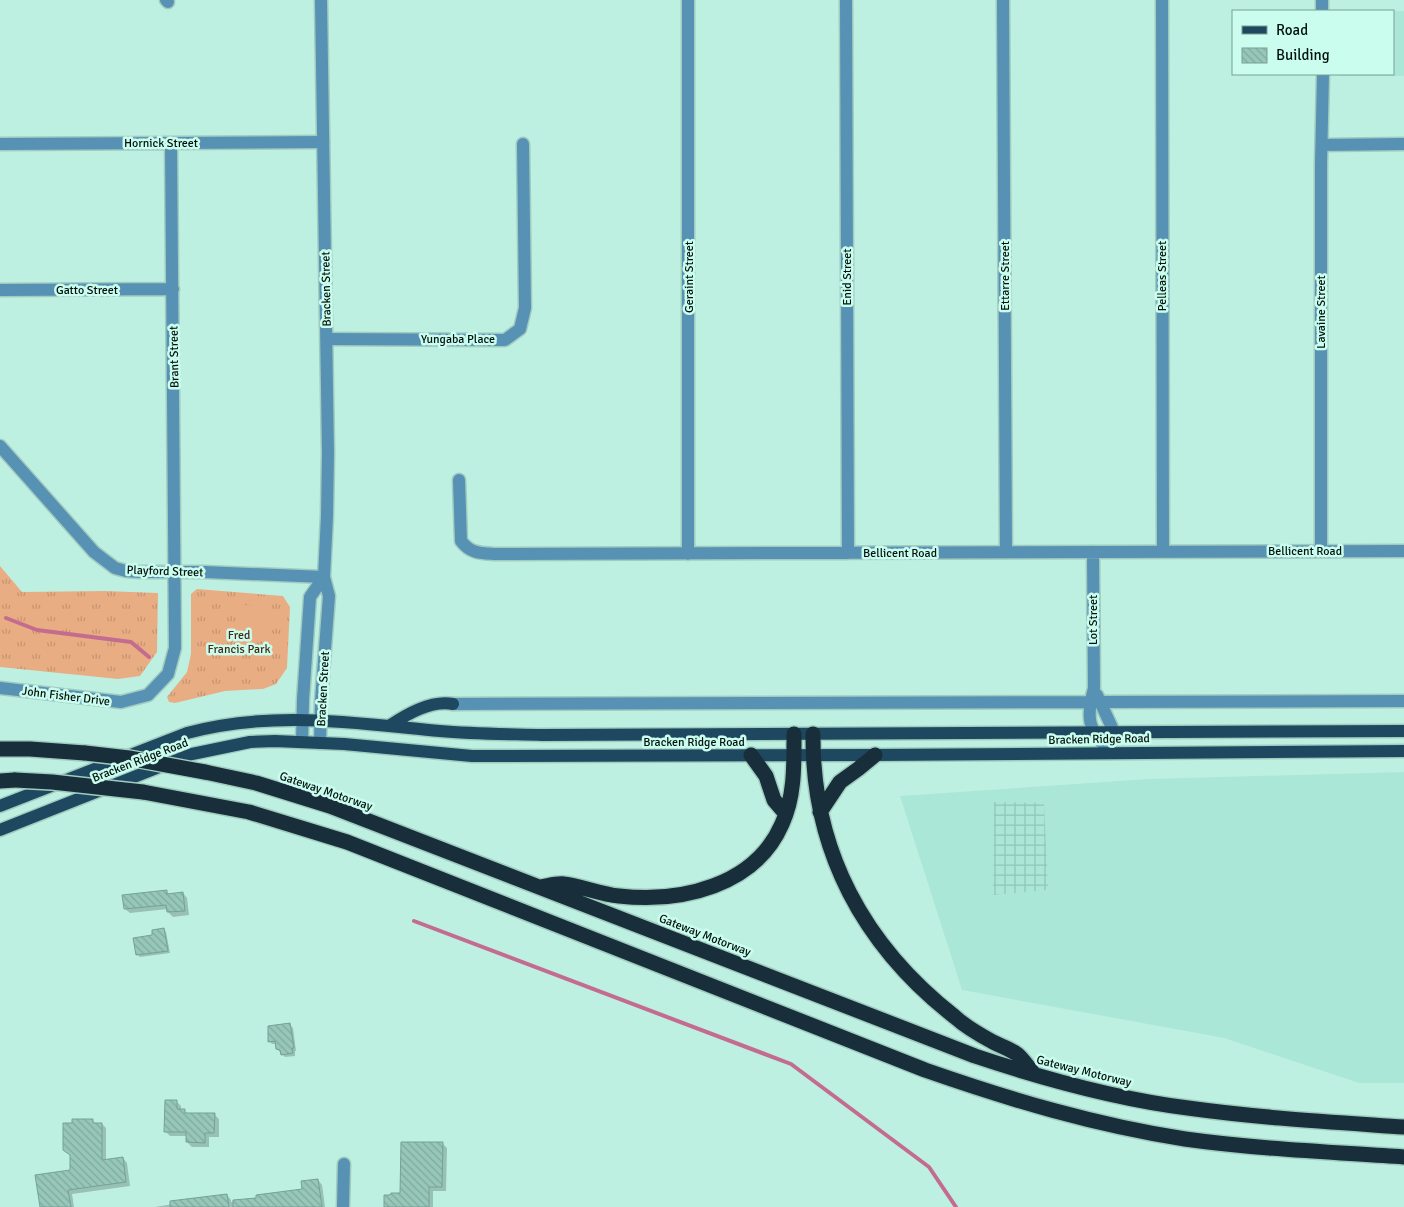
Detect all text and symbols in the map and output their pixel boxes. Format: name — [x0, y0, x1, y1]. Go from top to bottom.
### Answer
legend — [1232, 10, 1394, 75]
text: Road — [1276, 21, 1308, 39]
text: Building — [1276, 46, 1330, 64]
street label: Hornick Street — [124, 136, 198, 151]
street label: Geraint Street — [682, 241, 697, 313]
street label: Ettarre Street — [998, 241, 1013, 311]
street label: Pelleas Street — [1155, 241, 1170, 311]
street label: Enid Street — [840, 249, 855, 305]
street label: Bracken Street — [318, 251, 335, 327]
street label: Lavaine Street — [1314, 275, 1329, 349]
street label: Gatto Street — [56, 283, 118, 298]
street label: Brant Street — [166, 326, 183, 388]
street label: Yungaba Place — [421, 332, 495, 347]
street label: Bellicent Road — [1268, 544, 1342, 559]
street label: Bellicent Road — [863, 546, 937, 561]
street label: Playford Street — [126, 563, 204, 580]
street label: Lot Street — [1086, 595, 1101, 645]
park label: Fred Francis Park — [208, 628, 270, 657]
street label: Bracken Street — [314, 651, 333, 727]
street label: John Fisher Drive — [21, 684, 111, 709]
street label: Bracken Ridge Road — [1048, 731, 1150, 748]
street label: Bracken Ridge Road — [90, 735, 190, 786]
street label: Bracken Ridge Road — [643, 735, 745, 750]
street label: Gateway Motorway — [277, 769, 375, 815]
street label: Gateway Motorway — [657, 911, 753, 960]
street label: Gateway Motorway — [1035, 1052, 1133, 1091]

